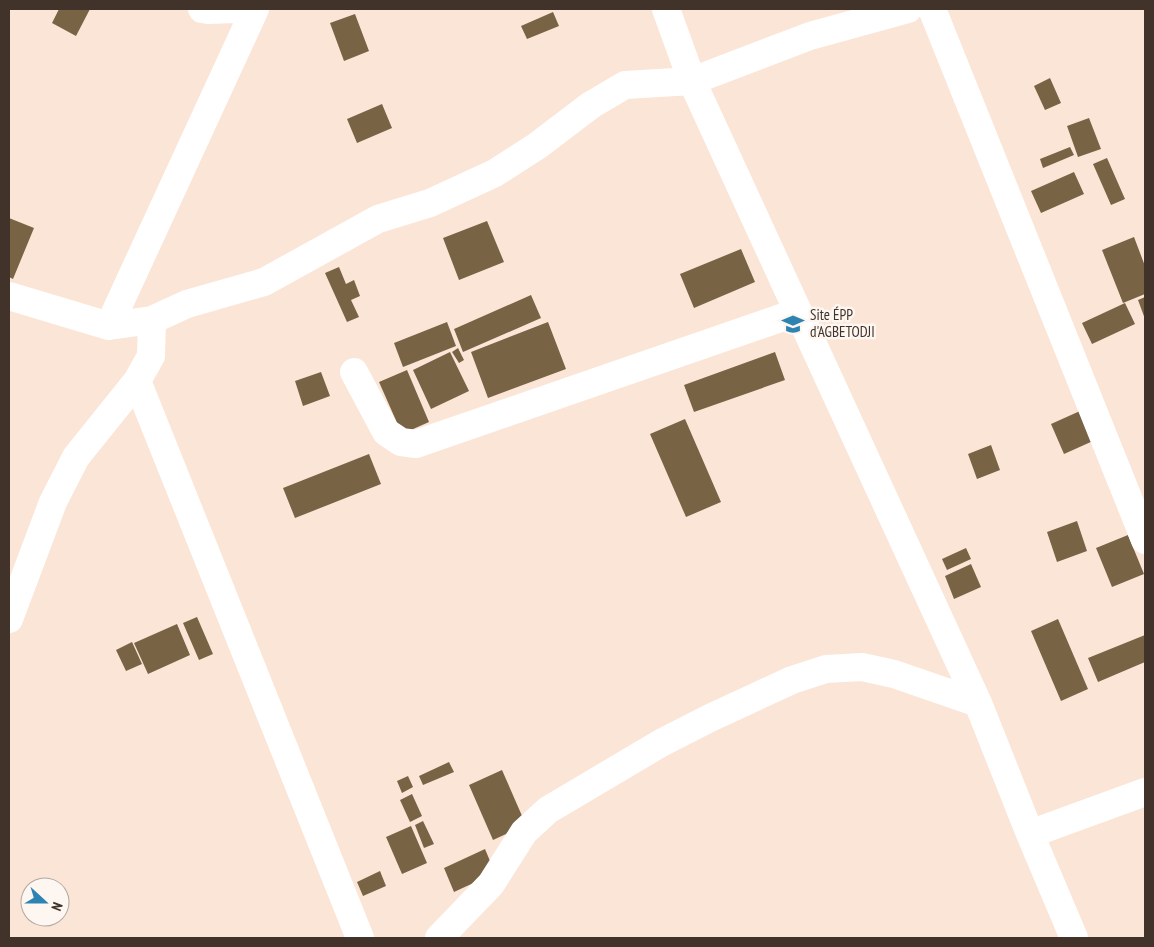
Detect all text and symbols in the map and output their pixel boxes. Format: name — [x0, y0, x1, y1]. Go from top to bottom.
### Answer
place label: Site ÉPP d'AGBETODJI — [810, 305, 875, 341]
school or university icon: Site ÉPP d'AGBETODJI — [780, 311, 806, 337]
north arrow — [20, 877, 70, 927]
text: N — [47, 900, 67, 913]

